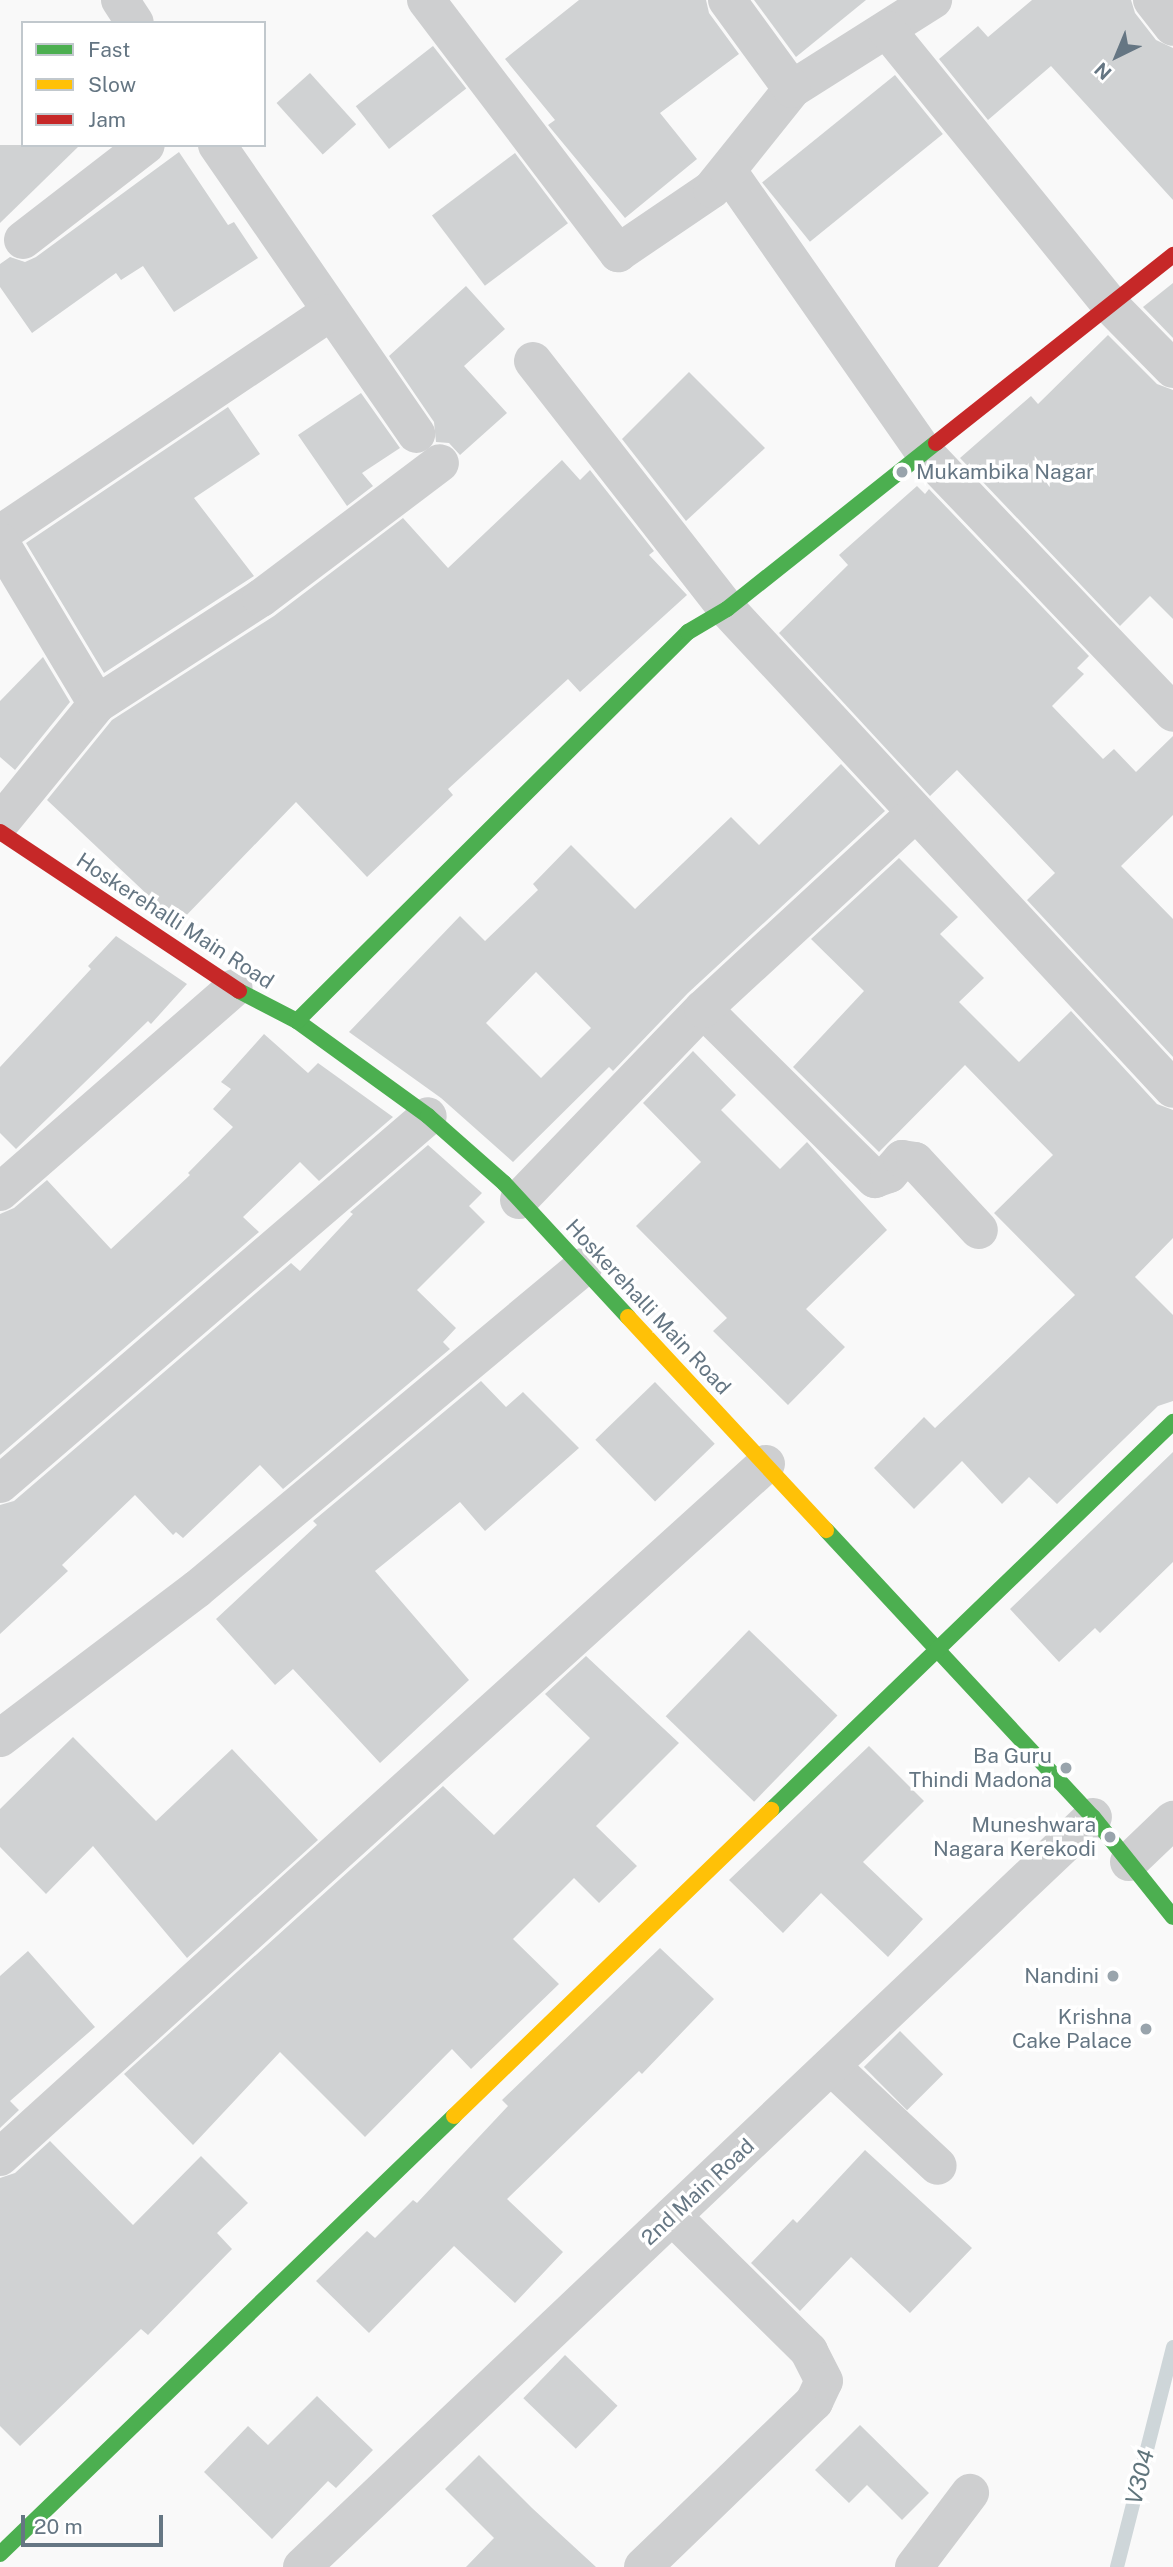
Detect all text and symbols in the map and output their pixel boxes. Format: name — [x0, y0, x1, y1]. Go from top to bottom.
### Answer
legend — [21, 21, 266, 147]
north arrow — [1082, 21, 1152, 91]
text: Fast — [88, 37, 130, 62]
text: N — [1090, 58, 1116, 84]
text: Slow — [88, 72, 136, 97]
text: Jam — [88, 107, 126, 132]
place label: Mukambika Nagar — [916, 459, 1094, 485]
marker: Mukambika Nagar — [894, 464, 910, 480]
street label: Hoskerehalli Main Road — [72, 848, 278, 994]
street label: Hoskerehalli Main Road — [560, 1214, 736, 1400]
place label: Ba Guru Thindi Madona — [909, 1743, 1052, 1793]
marker: Ba Guru Thindi Madona — [1058, 1760, 1074, 1776]
place label: Muneshwara Nagara Kerekodi — [933, 1812, 1096, 1862]
marker: Muneshwara Nagara Kerekodi — [1102, 1829, 1118, 1845]
place label: Nandini — [1024, 1963, 1099, 1989]
marker: Nandini — [1105, 1968, 1121, 1984]
place label: Krishna Cake Palace — [1012, 2004, 1132, 2054]
marker: Krishna Cake Palace — [1138, 2021, 1154, 2037]
street label: 2nd Main Road — [636, 2133, 760, 2251]
water label: V304 — [1120, 2447, 1160, 2507]
scale bar — [24, 2500, 166, 2544]
text: 20 m — [34, 2514, 83, 2539]

